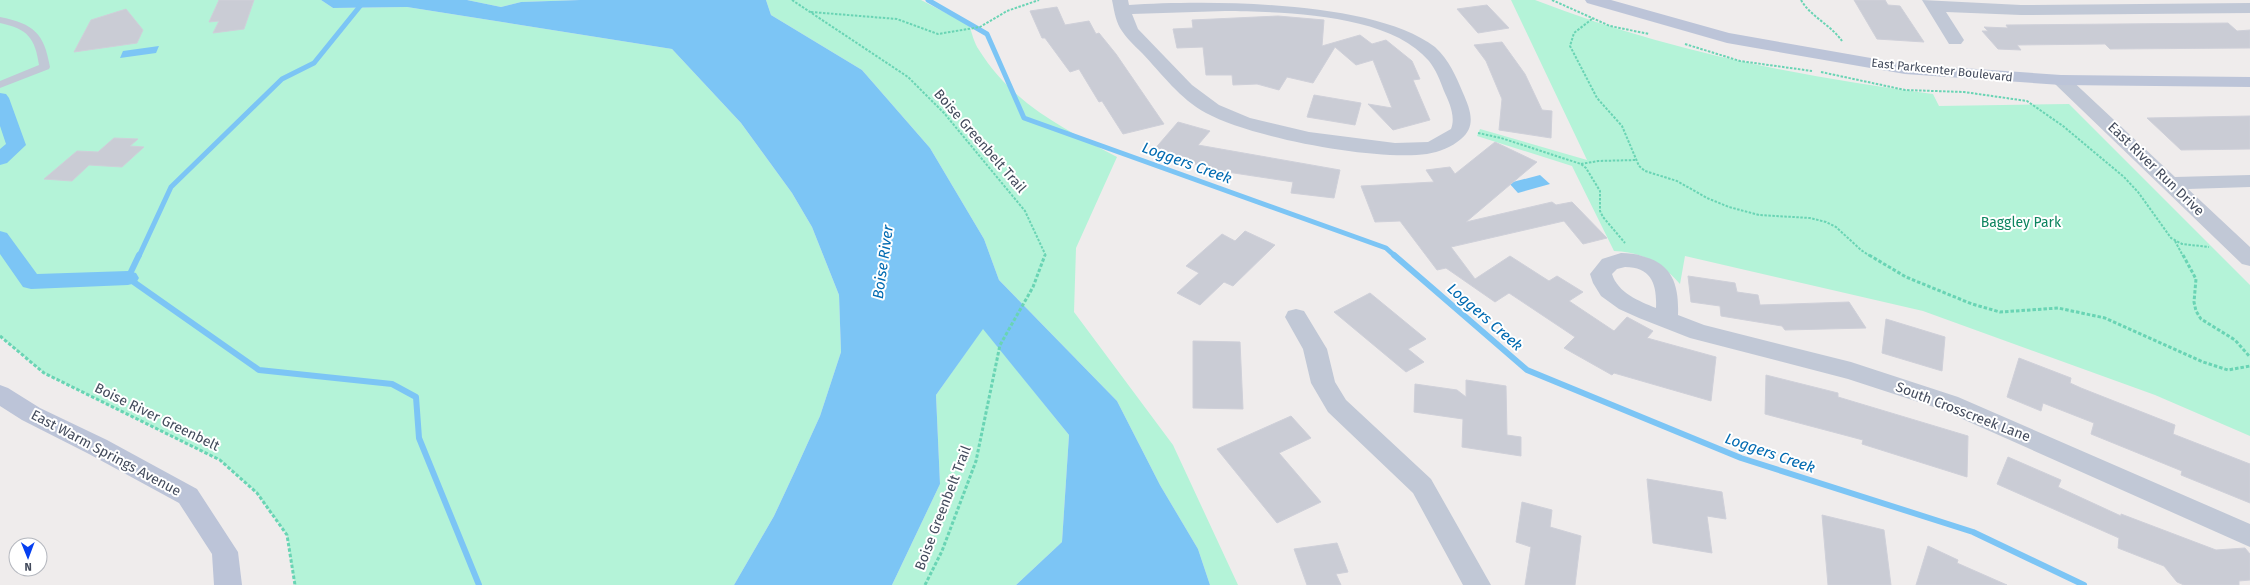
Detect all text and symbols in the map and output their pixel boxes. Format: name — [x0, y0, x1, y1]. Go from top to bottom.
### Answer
street label: East Parkcenter Boulevard — [1871, 56, 2013, 84]
street label: Boise Greenbelt Trail — [930, 86, 1030, 196]
street label: East River Run Drive — [2104, 119, 2208, 219]
water label: Loggers Creek — [1140, 138, 1234, 188]
park label: Baggley Park — [1981, 214, 2062, 231]
water label: Boise River — [869, 223, 897, 300]
water label: Loggers Creek — [1444, 279, 1526, 355]
street label: South Crosscreek Lane — [1893, 378, 2033, 446]
street label: Boise River Greenbelt — [92, 379, 223, 455]
street label: East Warm Springs Avenue — [28, 406, 184, 500]
water label: Loggers Creek — [1723, 429, 1817, 477]
street label: Boise Greenbelt Trail — [911, 443, 975, 573]
north arrow — [8, 537, 48, 577]
text: N — [24, 560, 32, 573]

